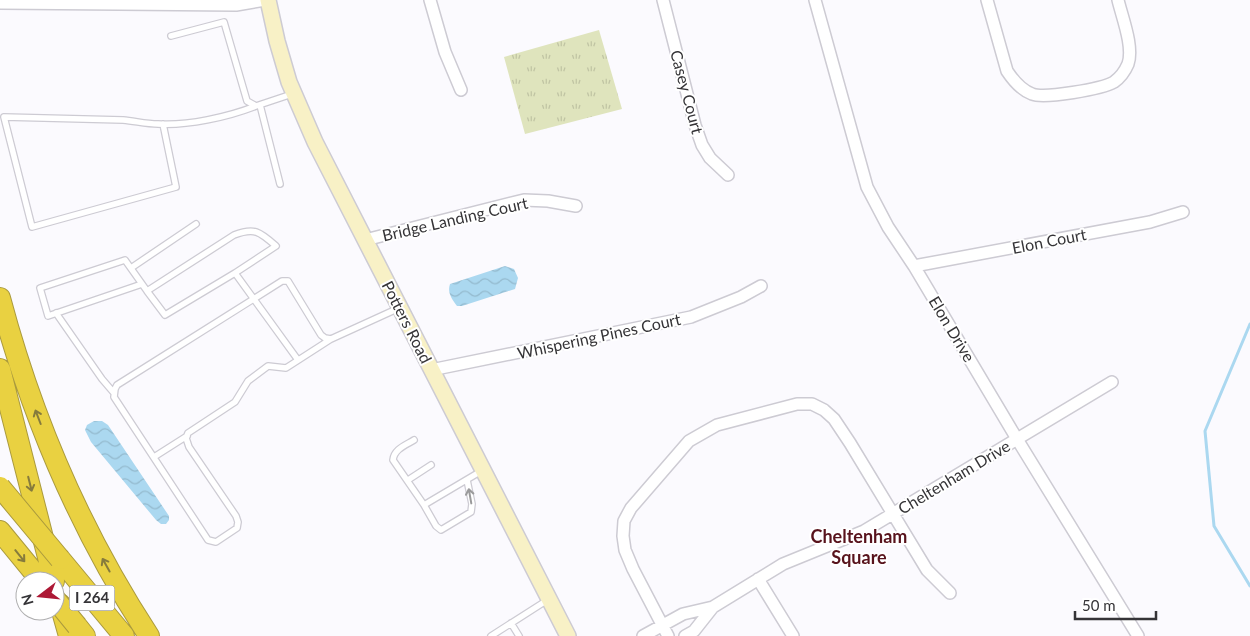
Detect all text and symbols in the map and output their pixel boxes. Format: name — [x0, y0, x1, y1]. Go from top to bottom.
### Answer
street label: Casey Court — [667, 48, 708, 136]
street label: Bridge Landing Court — [380, 192, 530, 245]
street label: Elon Court — [1010, 224, 1088, 257]
street label: Potters Road — [379, 277, 436, 366]
street label: Elon Drive — [925, 292, 979, 365]
street label: Whispering Pines Court — [515, 309, 683, 362]
one-way arrow — [33, 410, 43, 425]
street label: Cheltenham Drive — [894, 436, 1013, 517]
one-way arrow — [25, 476, 35, 492]
one-way arrow — [465, 488, 475, 504]
district label: Cheltenham Square — [811, 525, 907, 568]
one-way arrow — [15, 549, 26, 562]
one-way arrow — [100, 558, 110, 572]
north arrow — [15, 571, 65, 621]
road number: I 264 — [70, 586, 114, 610]
scale bar — [1075, 588, 1156, 620]
text: N — [17, 592, 37, 607]
text: 50 m — [1082, 596, 1116, 614]

